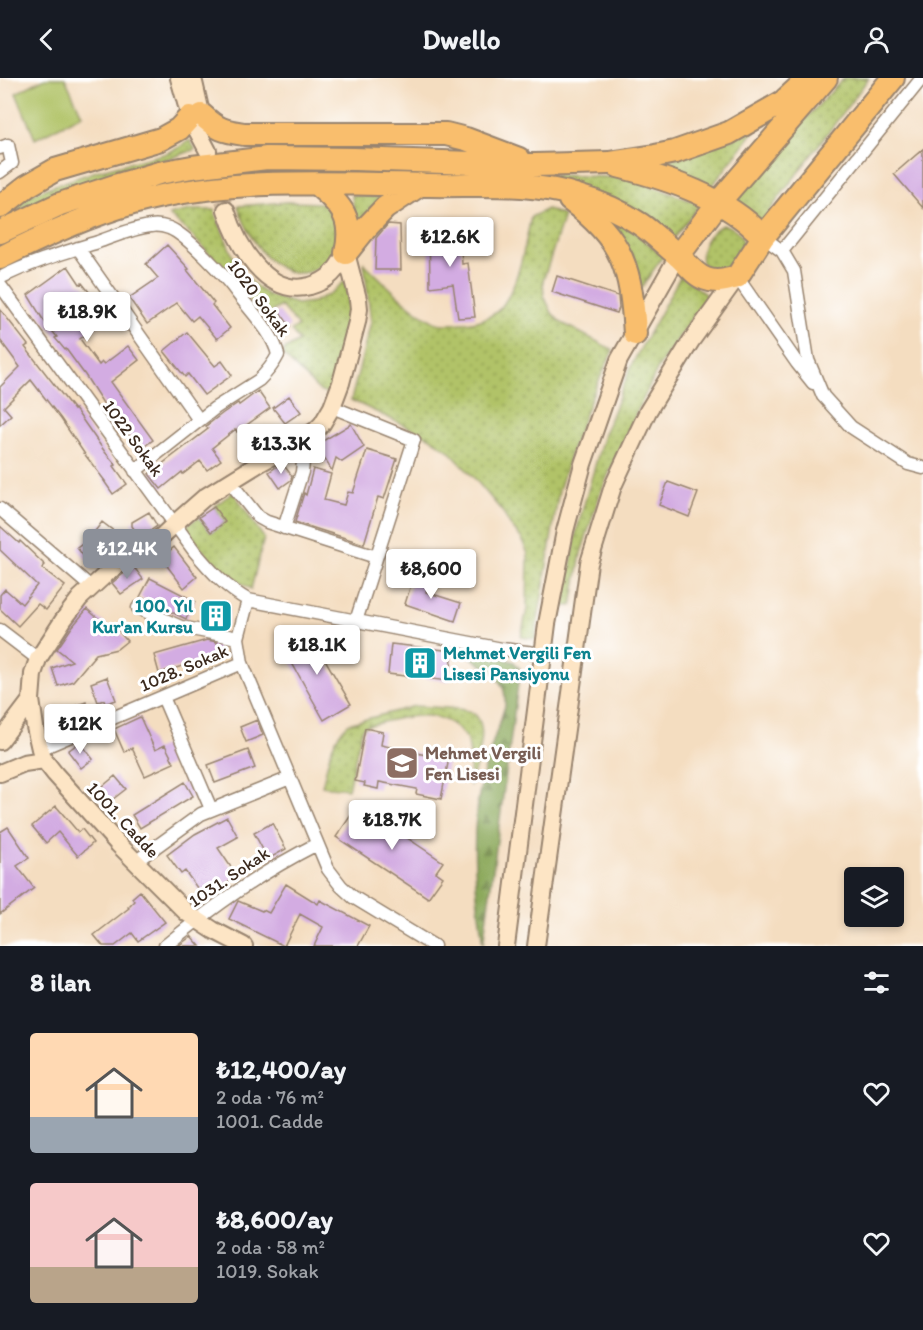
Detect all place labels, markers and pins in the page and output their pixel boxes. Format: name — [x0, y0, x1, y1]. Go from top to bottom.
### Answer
pin: ₺12.6K — [401, 217, 499, 268]
pin: ₺18.9K — [38, 292, 136, 343]
pin: ₺13.3K — [232, 424, 330, 475]
pin: ₺12.4K — [78, 529, 176, 580]
pin: ₺8,600 — [382, 549, 480, 600]
place label: 100. Yıl Kur'an Kursu — [92, 595, 194, 638]
building icon: 100. Yıl Kur'an Kursu — [198, 598, 234, 634]
pin: ₺18.1K — [268, 625, 366, 676]
place label: Mehmet Vergili Fen Lisesi Pansiyonu — [443, 642, 592, 685]
building icon: Mehmet Vergili Fen Lisesi Pansiyonu — [402, 645, 438, 681]
pin: ₺12K — [44, 704, 116, 755]
place label: Mehmet Vergili Fen Lisesi — [425, 742, 541, 785]
school or university icon: Mehmet Vergili Fen Lisesi — [384, 745, 420, 781]
pin: ₺18.7K — [343, 800, 441, 851]

